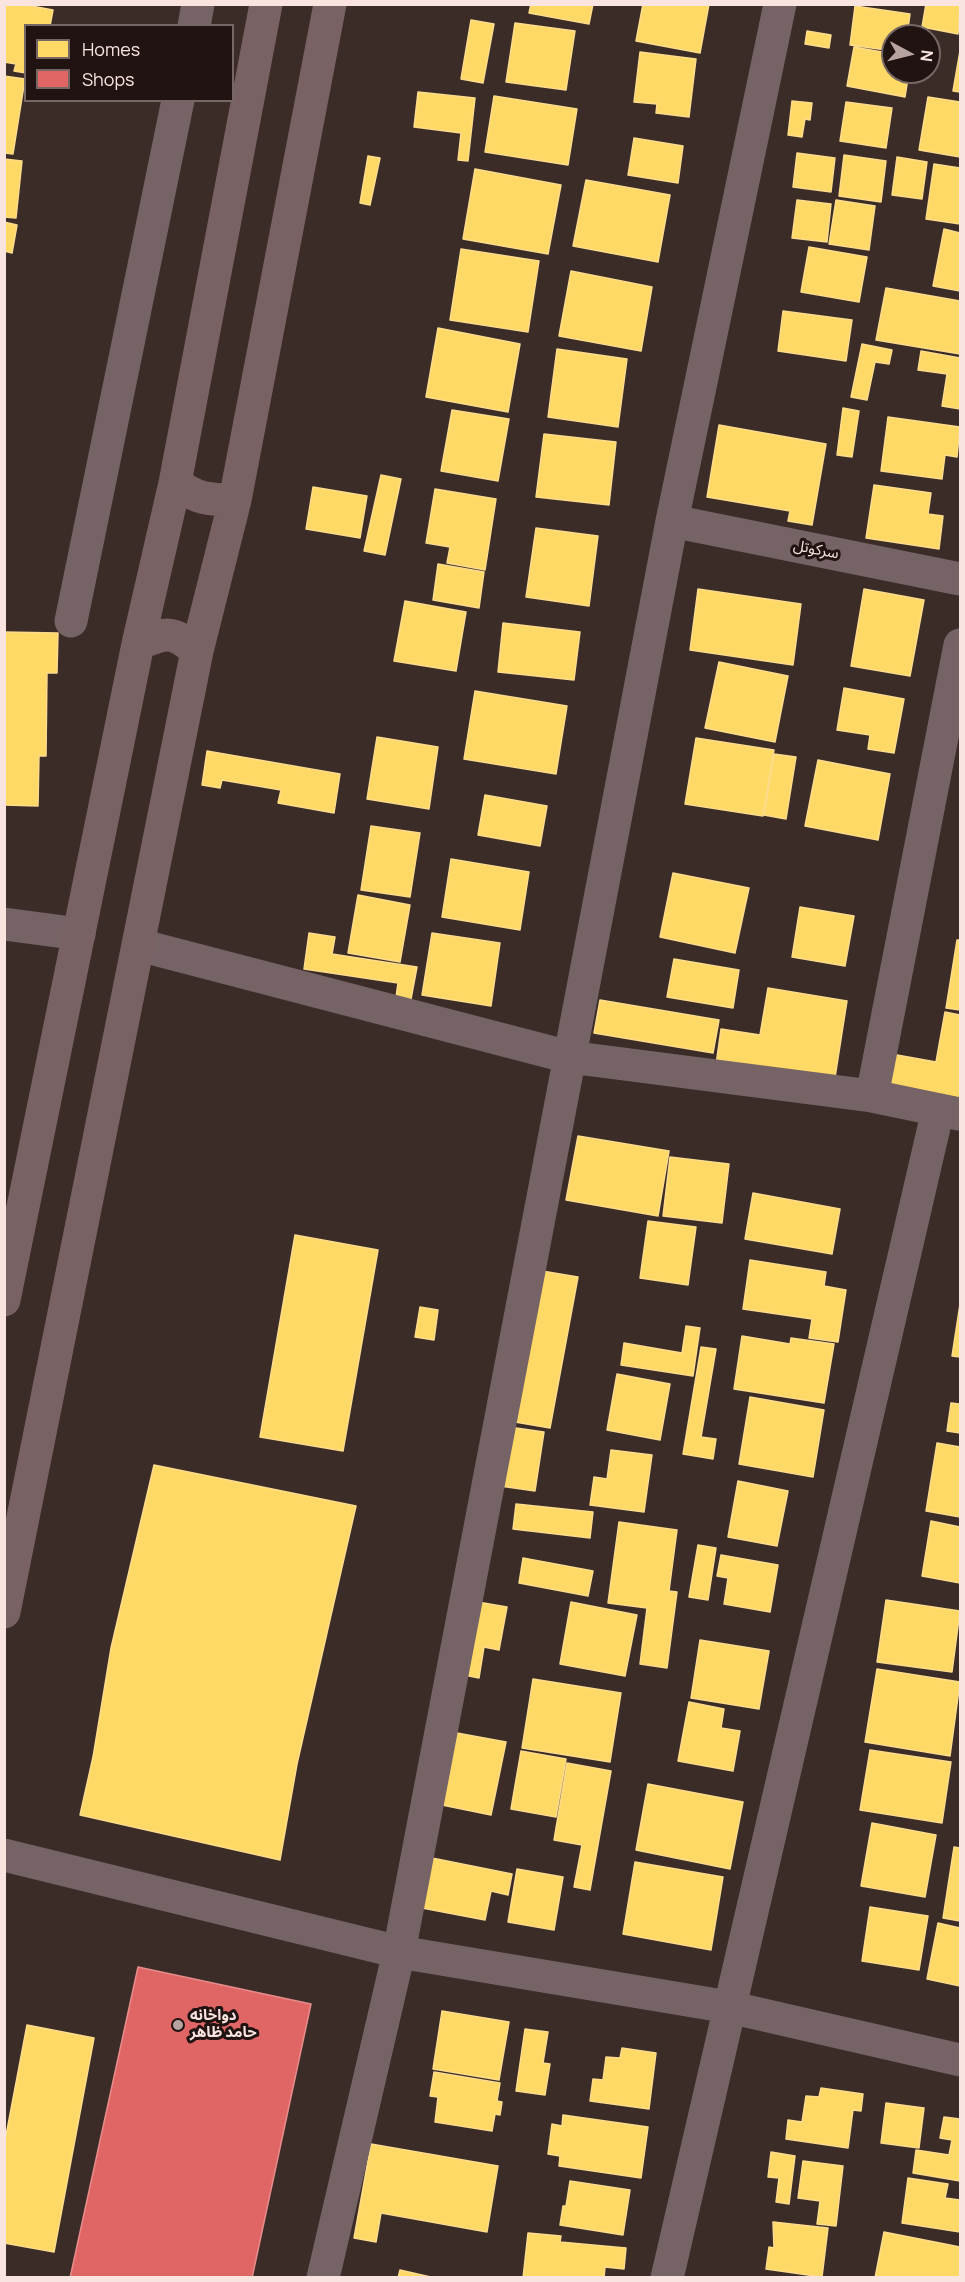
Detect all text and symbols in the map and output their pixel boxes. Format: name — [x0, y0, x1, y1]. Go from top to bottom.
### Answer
legend — [24, 24, 234, 102]
north arrow — [881, 24, 941, 84]
text: Homes — [82, 37, 140, 61]
text: N — [915, 49, 938, 63]
text: Shops — [82, 67, 134, 91]
street label: سرکوتل — [792, 537, 840, 563]
place label: دواخانه حامد ظاهر — [190, 2007, 257, 2042]
marker: دواخانه حامد ظاهر — [171, 2018, 185, 2032]

